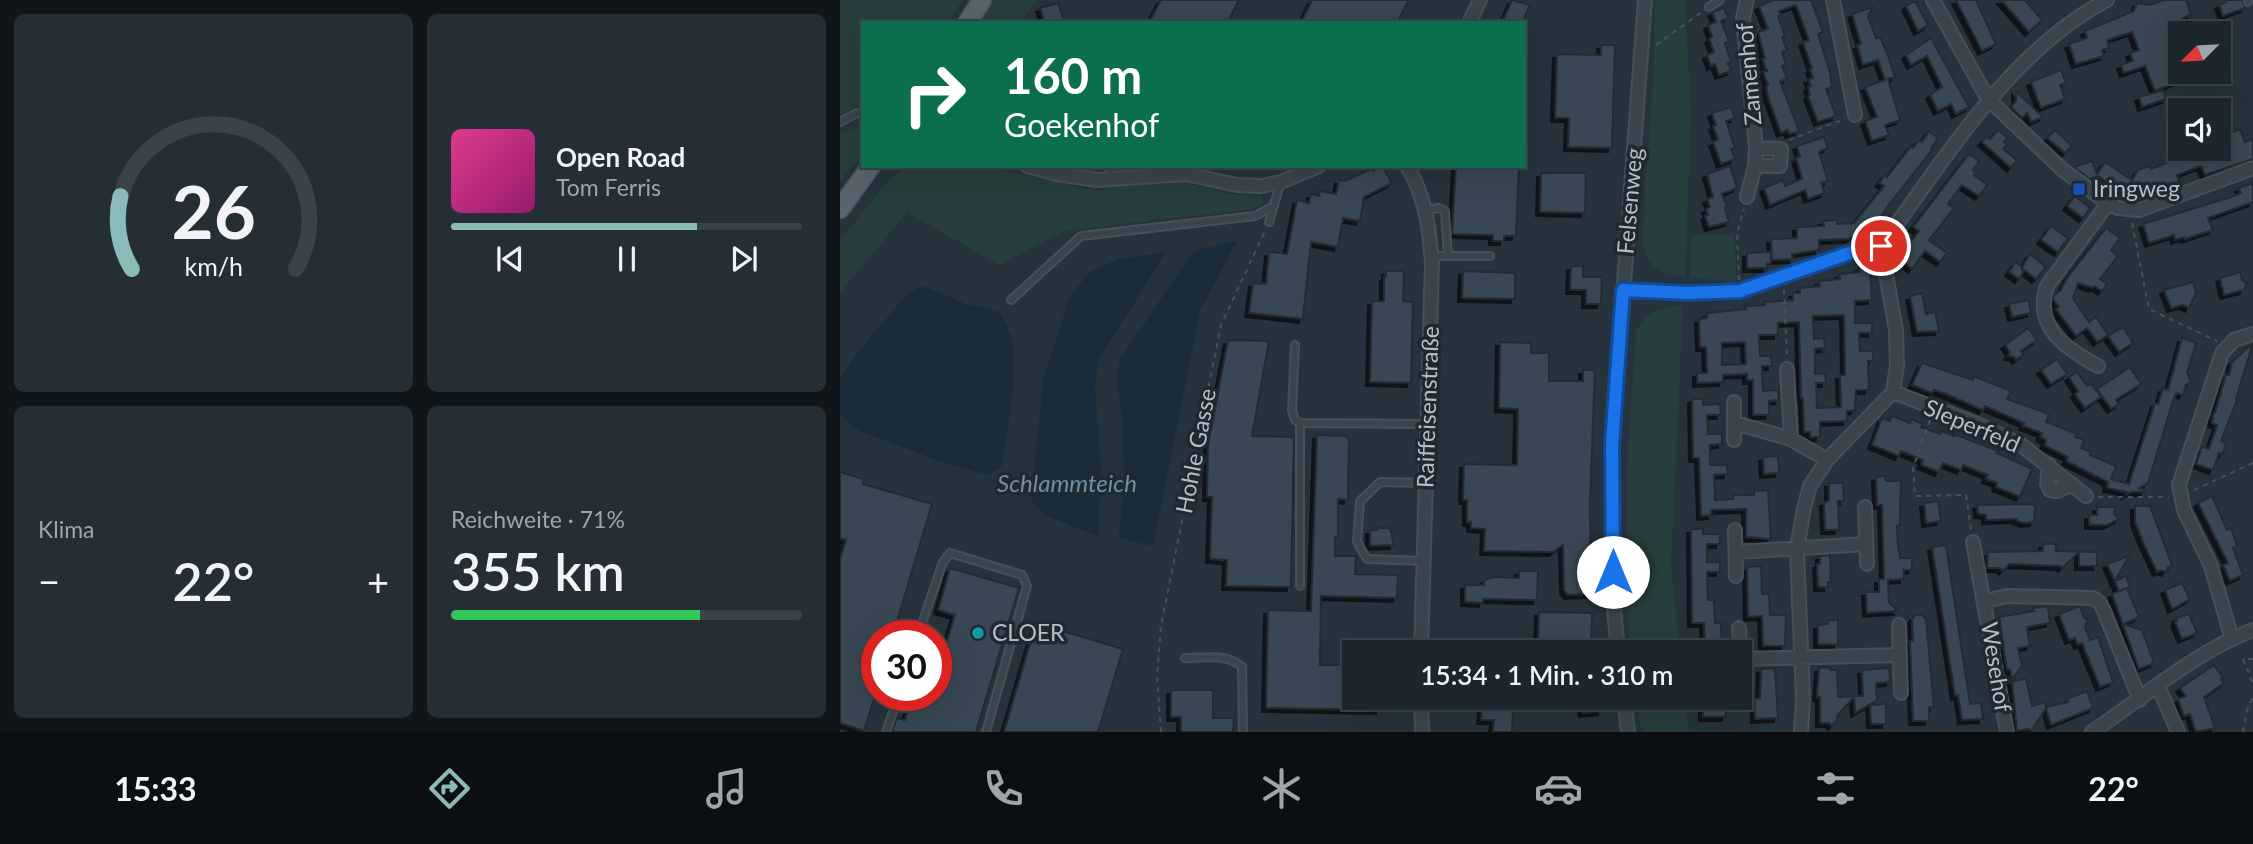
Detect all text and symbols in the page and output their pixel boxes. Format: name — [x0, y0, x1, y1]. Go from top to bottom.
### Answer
north arrow — [2168, 21, 2231, 84]
map controls — [2168, 21, 2231, 161]
street label: Zamenhof — [1730, 22, 1766, 127]
text: 160 m — [1004, 46, 1142, 104]
icon: right — [889, 49, 980, 140]
button: sound — [2168, 98, 2231, 161]
text: Goekenhof — [1004, 105, 1159, 144]
text: Open Road — [556, 141, 685, 173]
street label: Felsenweg — [1610, 147, 1648, 255]
text: 26 — [171, 168, 256, 256]
text: Tom Ferris — [556, 173, 661, 201]
place label: Iringweg — [2093, 174, 2180, 202]
marker: Iringweg — [2071, 181, 2087, 197]
pin — [1851, 216, 1911, 276]
icon: arrive — [1862, 227, 1900, 265]
icon: previous — [491, 240, 529, 278]
icon: pause — [608, 240, 646, 278]
icon: next — [725, 240, 763, 278]
text: km/h — [184, 251, 243, 281]
street label: Raiffeisenstraße — [1410, 326, 1444, 488]
street label: Hohle Gasse — [1169, 386, 1221, 516]
street label: Sleperfeld — [1920, 392, 2025, 458]
water label: Schlammteich — [997, 468, 1137, 497]
text: Reichweite · 71% — [451, 505, 625, 533]
text: Klima — [38, 515, 95, 543]
position arrow — [1576, 535, 1650, 609]
text: 355 km — [451, 540, 625, 602]
text: 22° — [173, 550, 254, 612]
text: − — [38, 558, 60, 604]
text: + — [367, 558, 389, 604]
place label: CLOER — [992, 618, 1065, 646]
speed limit sign: 30 — [861, 620, 952, 711]
street label: Wesehof — [1976, 620, 2018, 714]
marker: CLOER — [970, 625, 986, 641]
text: 15:34 · 1 Min. · 310 m — [1421, 659, 1673, 691]
icon: directions — [425, 764, 474, 813]
icon: music — [702, 764, 751, 813]
icon: phone — [979, 764, 1028, 813]
icon: climate — [1257, 764, 1306, 813]
icon: car — [1534, 764, 1583, 813]
icon: filters — [1811, 764, 1860, 813]
text: 15:33 — [114, 769, 197, 808]
text: 22° — [2088, 769, 2139, 808]

